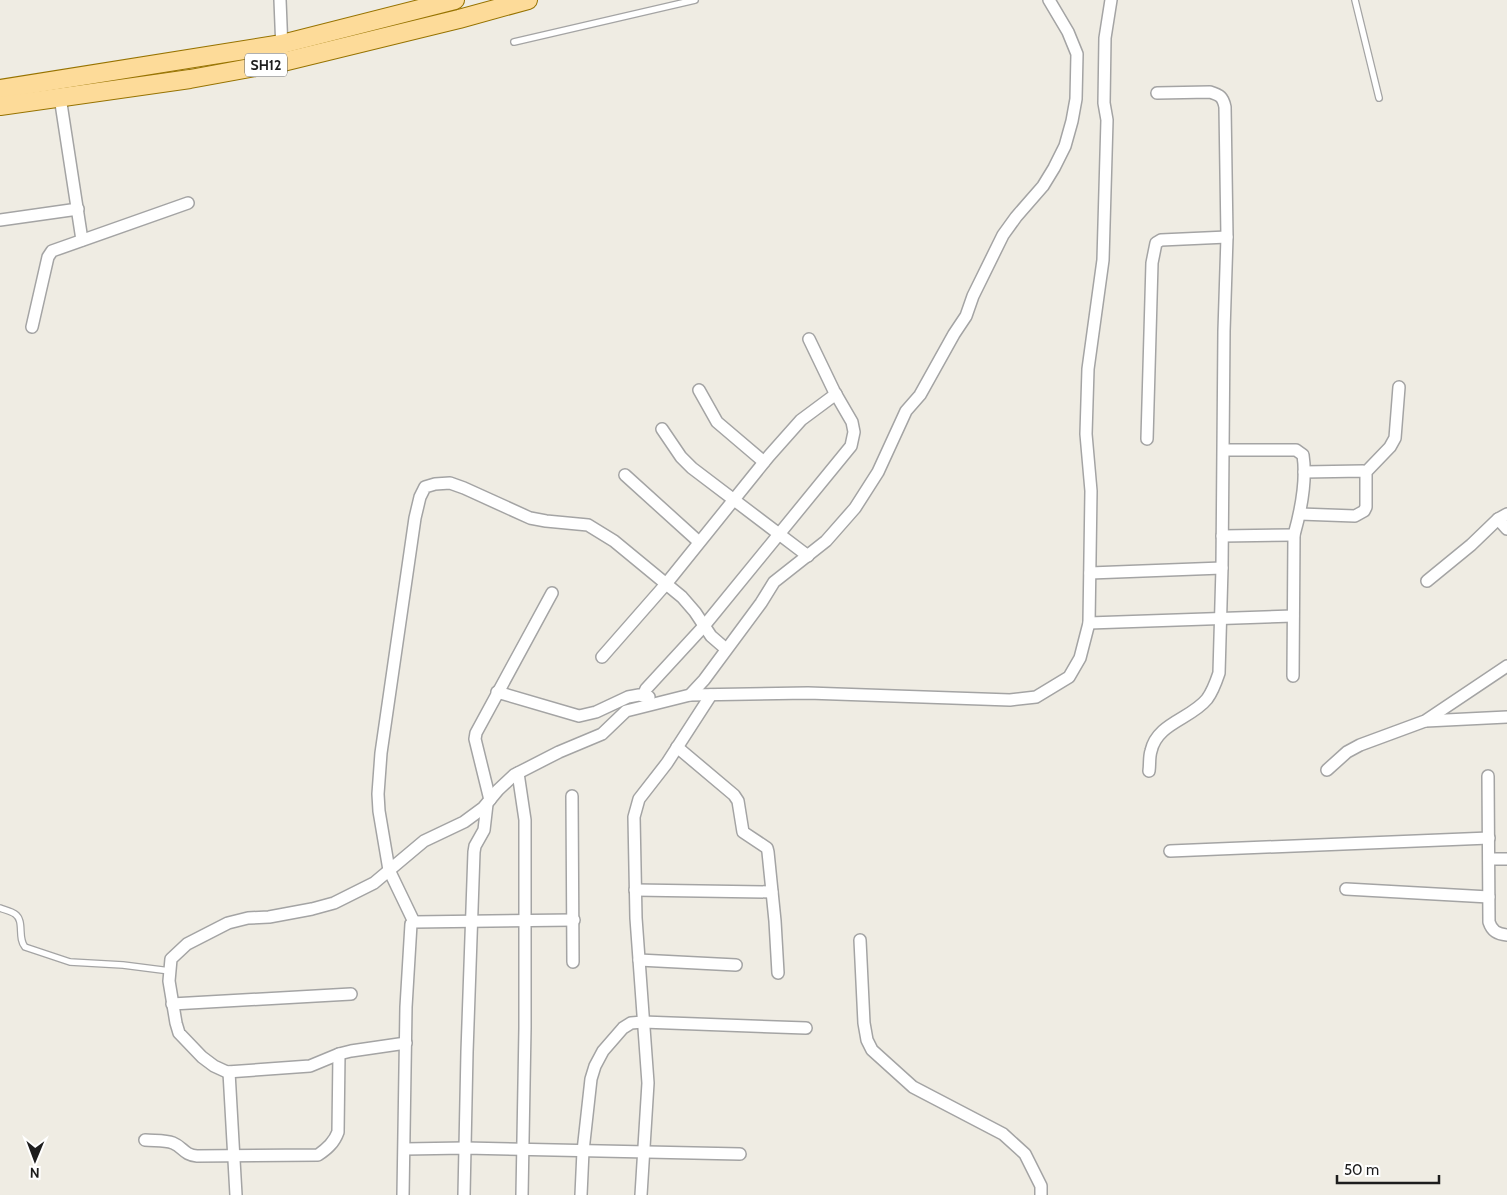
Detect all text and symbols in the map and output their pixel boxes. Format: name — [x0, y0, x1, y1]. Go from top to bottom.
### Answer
road number: SH12 — [245, 54, 287, 76]
north arrow — [10, 1135, 60, 1185]
scale bar — [1337, 1152, 1440, 1184]
text: 50 m — [1344, 1161, 1379, 1179]
text: N — [30, 1164, 40, 1182]

